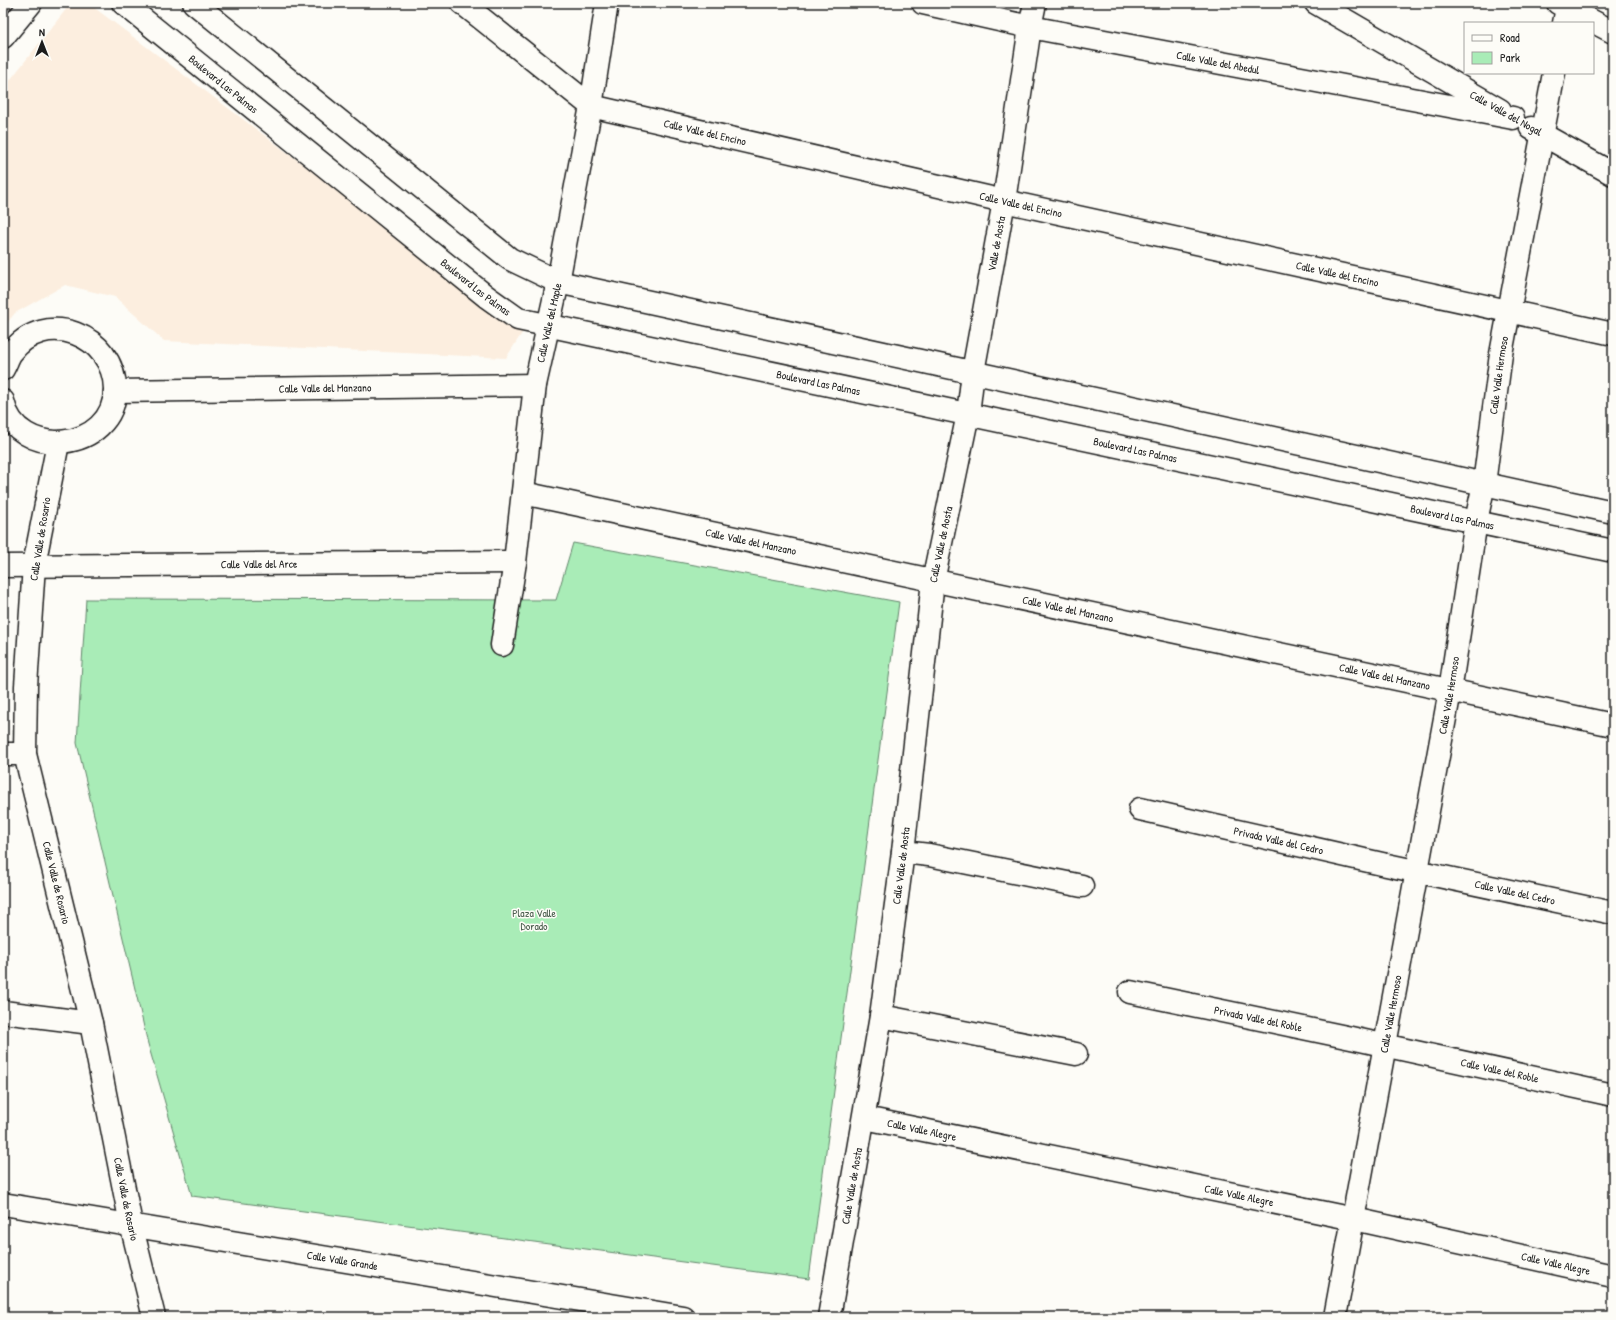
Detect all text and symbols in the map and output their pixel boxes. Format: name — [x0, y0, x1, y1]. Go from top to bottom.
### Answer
north arrow — [22, 22, 62, 62]
legend — [1464, 22, 1594, 74]
text: N — [39, 25, 45, 39]
text: Road — [1500, 29, 1520, 46]
street label: Calle Valle del Abedul — [1175, 48, 1261, 77]
text: Park — [1500, 49, 1520, 66]
street label: Boulevard Las Palmas — [186, 52, 261, 116]
street label: Calle Valle del Nogal — [1467, 87, 1545, 139]
street label: Calle Valle del Encino — [662, 116, 748, 149]
street label: Calle Valle del Encino — [978, 189, 1064, 221]
street label: Valle de Aosta — [984, 214, 1008, 272]
street label: Boulevard Las Palmas — [438, 255, 514, 319]
street label: Calle Valle del Encino — [1295, 258, 1381, 290]
street label: Calle Valle del Maple — [533, 281, 565, 364]
street label: Calle Valle Hermoso — [1486, 335, 1511, 415]
street label: Boulevard Las Palmas — [775, 367, 862, 398]
street label: Calle Valle del Manzano — [279, 380, 372, 396]
street label: Boulevard Las Palmas — [1092, 434, 1179, 465]
street label: Calle Valle de Rosario — [26, 496, 54, 582]
street label: Boulevard Las Palmas — [1409, 501, 1496, 533]
street label: Calle Valle de Aosta — [926, 504, 956, 584]
street label: Calle Valle del Manzano — [704, 525, 798, 558]
street label: Calle Valle del Arce — [221, 557, 298, 571]
street label: Calle Valle del Manzano — [1021, 592, 1115, 626]
street label: Calle Valle Hermoso — [1435, 655, 1462, 735]
street label: Calle Valle del Manzano — [1338, 660, 1432, 693]
street label: Privada Valle del Cedro — [1232, 823, 1325, 858]
street label: Calle Valle de Aosta — [889, 826, 913, 905]
street label: Calle Valle de Rosario — [40, 840, 74, 926]
street label: Calle Valle del Cedro — [1473, 877, 1557, 908]
park label: Plaza Valle Dorado — [512, 906, 556, 933]
street label: Calle Valle Hermoso — [1377, 974, 1405, 1054]
street label: Privada Valle del Roble — [1213, 1003, 1304, 1035]
street label: Calle Valle del Roble — [1459, 1055, 1541, 1086]
street label: Calle Valle Alegre — [886, 1116, 958, 1144]
street label: Calle Valle de Aosta — [838, 1146, 865, 1225]
street label: Calle Valle de Rosario — [111, 1156, 142, 1242]
street label: Calle Valle Alegre — [1203, 1181, 1276, 1209]
street label: Calle Valle Grande — [306, 1248, 379, 1273]
street label: Calle Valle Alegre — [1520, 1249, 1592, 1278]

